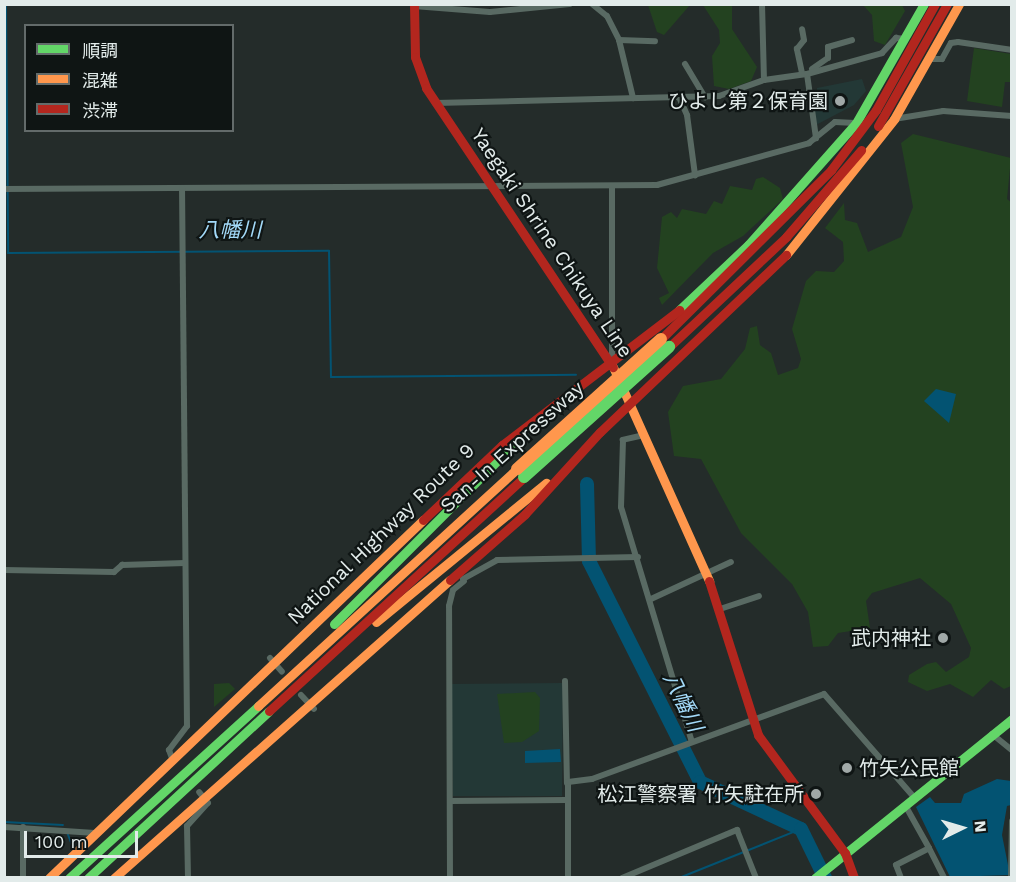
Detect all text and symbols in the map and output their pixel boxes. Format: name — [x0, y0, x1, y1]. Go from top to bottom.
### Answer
legend — [24, 24, 234, 132]
text: 順調 — [82, 40, 118, 61]
text: 混雑 — [82, 70, 118, 91]
place label: ひよし第２保育園 — [668, 89, 828, 113]
marker: ひよし第２保育園 — [833, 94, 847, 108]
text: 渋滞 — [82, 100, 118, 121]
street label: Yaegaki Shrine Chikuya Line — [466, 124, 638, 362]
water label: 八幡川 — [199, 217, 261, 243]
street label: San-In Expressway — [435, 376, 589, 518]
street label: National Highway Route 9 — [282, 438, 480, 630]
place label: 武内神社 — [851, 626, 931, 650]
marker: 武内神社 — [936, 631, 950, 645]
water label: 八幡川 — [658, 668, 708, 736]
place label: 竹矢公民館 — [859, 756, 959, 780]
marker: 竹矢公民館 — [840, 761, 854, 775]
place label: 松江警察署 竹矢駐在所 — [597, 782, 804, 806]
marker: 松江警察署 竹矢駐在所 — [809, 787, 823, 801]
north arrow — [932, 798, 992, 858]
scale bar — [27, 819, 141, 857]
text: N — [970, 820, 990, 833]
text: 100 m — [35, 831, 88, 852]

